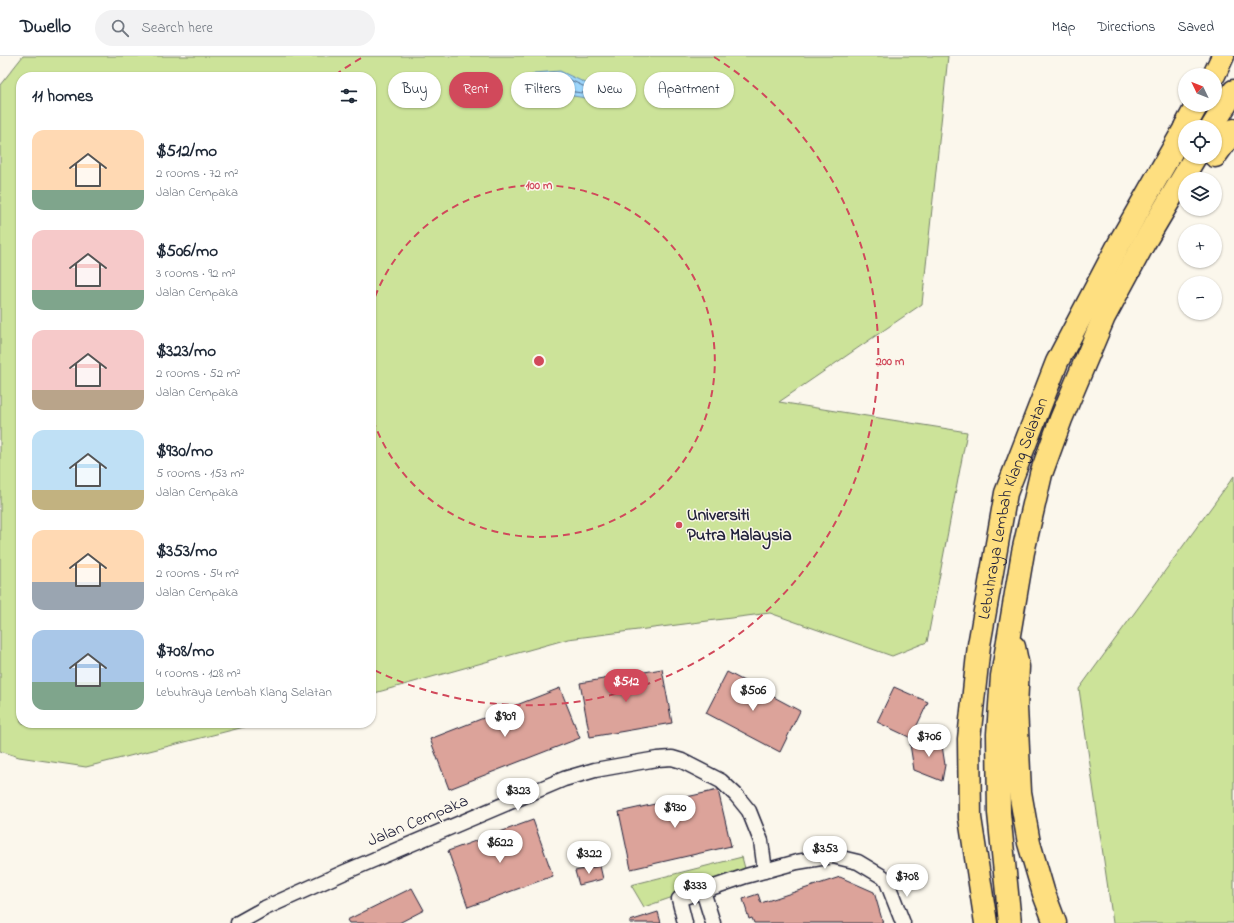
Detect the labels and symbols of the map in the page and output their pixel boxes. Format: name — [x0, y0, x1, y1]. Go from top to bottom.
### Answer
north arrow — [1178, 68, 1222, 112]
text: 100 m — [526, 177, 553, 195]
text: 200 m — [875, 353, 905, 371]
centre of rings — [532, 354, 546, 368]
street label: Lebuhraya Lembah Klang Selatan — [971, 393, 1055, 621]
place label: Universiti Putra Malaysia — [687, 503, 792, 550]
marker: Universiti Putra Malaysia — [674, 520, 684, 530]
pin: $512 — [602, 669, 650, 703]
pin: $506 — [729, 678, 777, 712]
pin: $909 — [481, 704, 529, 738]
pin: $706 — [905, 724, 953, 758]
pin: $323 — [494, 778, 542, 812]
street label: Jalan Cempaka — [364, 789, 472, 853]
pin: $930 — [651, 795, 699, 829]
pin: $622 — [476, 830, 524, 864]
pin: $353 — [801, 836, 849, 870]
pin: $322 — [565, 841, 613, 875]
pin: $708 — [883, 864, 931, 898]
pin: $333 — [671, 873, 719, 907]

